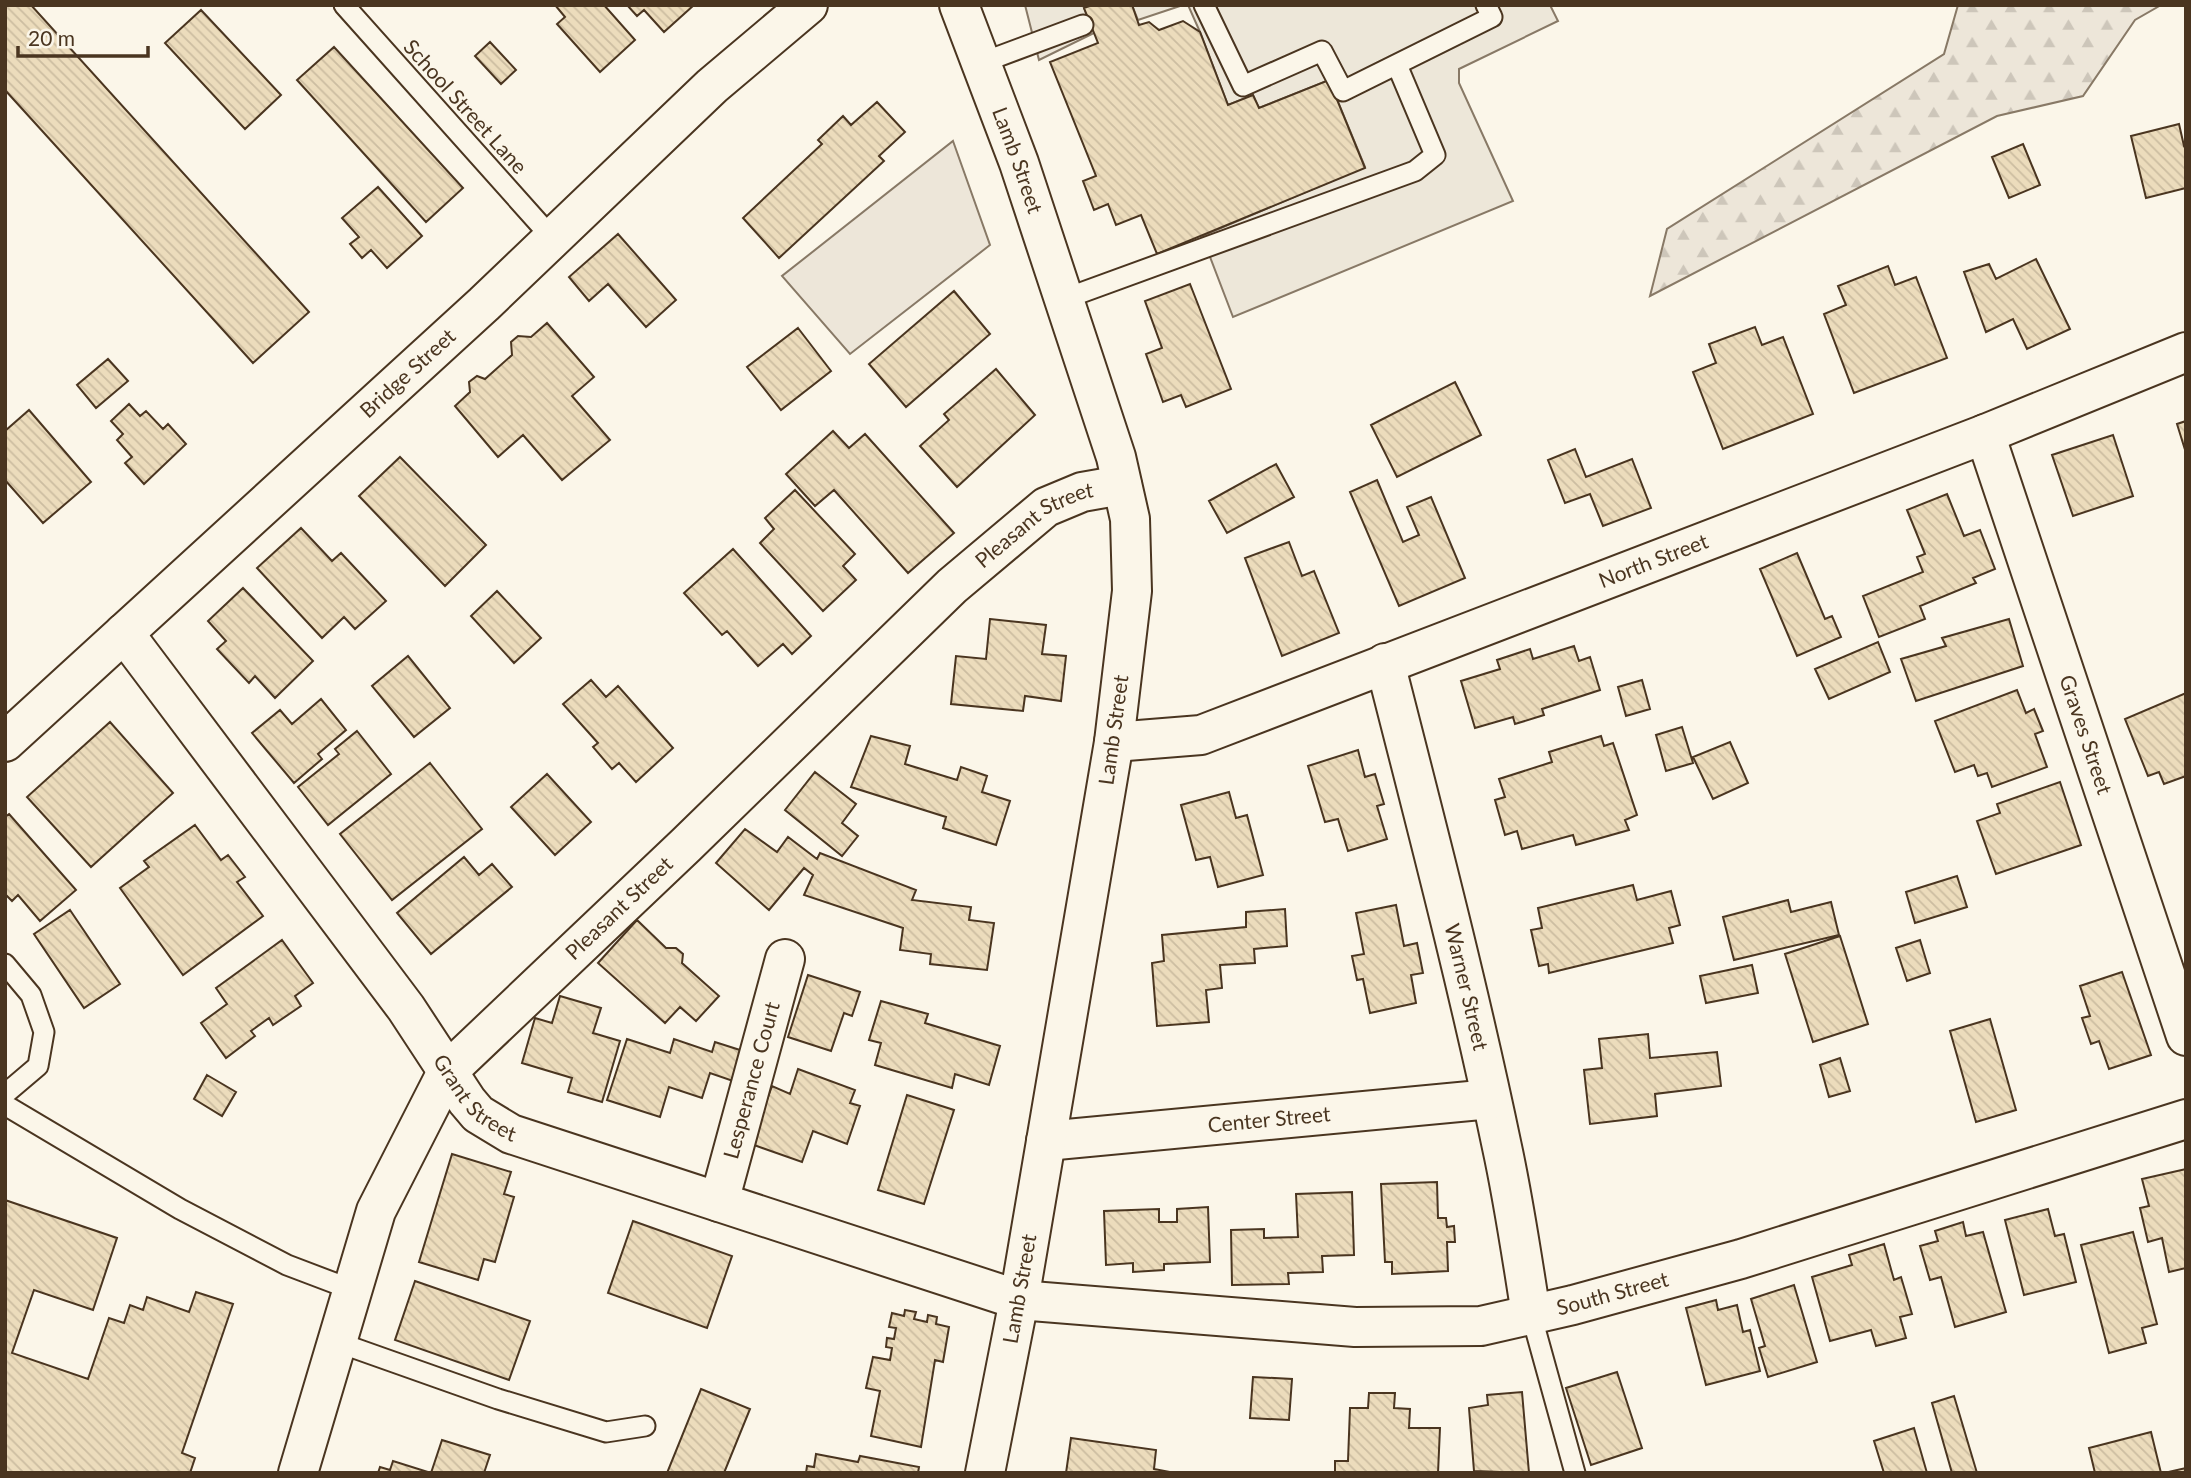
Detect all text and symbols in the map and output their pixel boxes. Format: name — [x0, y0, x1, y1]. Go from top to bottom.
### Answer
scale bar — [18, 14, 147, 58]
text: 20 m — [28, 25, 75, 50]
street label: School Street Lane — [399, 34, 533, 178]
street label: Lamb Street — [988, 103, 1049, 217]
street label: Bridge Street — [354, 322, 460, 422]
street label: Pleasant Street — [969, 476, 1095, 572]
street label: North Street — [1595, 527, 1712, 592]
street label: Graves Street — [2055, 671, 2119, 798]
street label: Lamb Street — [1092, 673, 1133, 786]
street label: Pleasant Street — [559, 850, 677, 964]
street label: Warner Street — [1440, 921, 1495, 1053]
street label: Lesperance Court — [717, 998, 784, 1161]
street label: Grant Street — [429, 1049, 520, 1146]
street label: Center Street — [1206, 1100, 1332, 1137]
street label: Lamb Street — [997, 1231, 1041, 1346]
street label: South Street — [1554, 1265, 1671, 1319]

